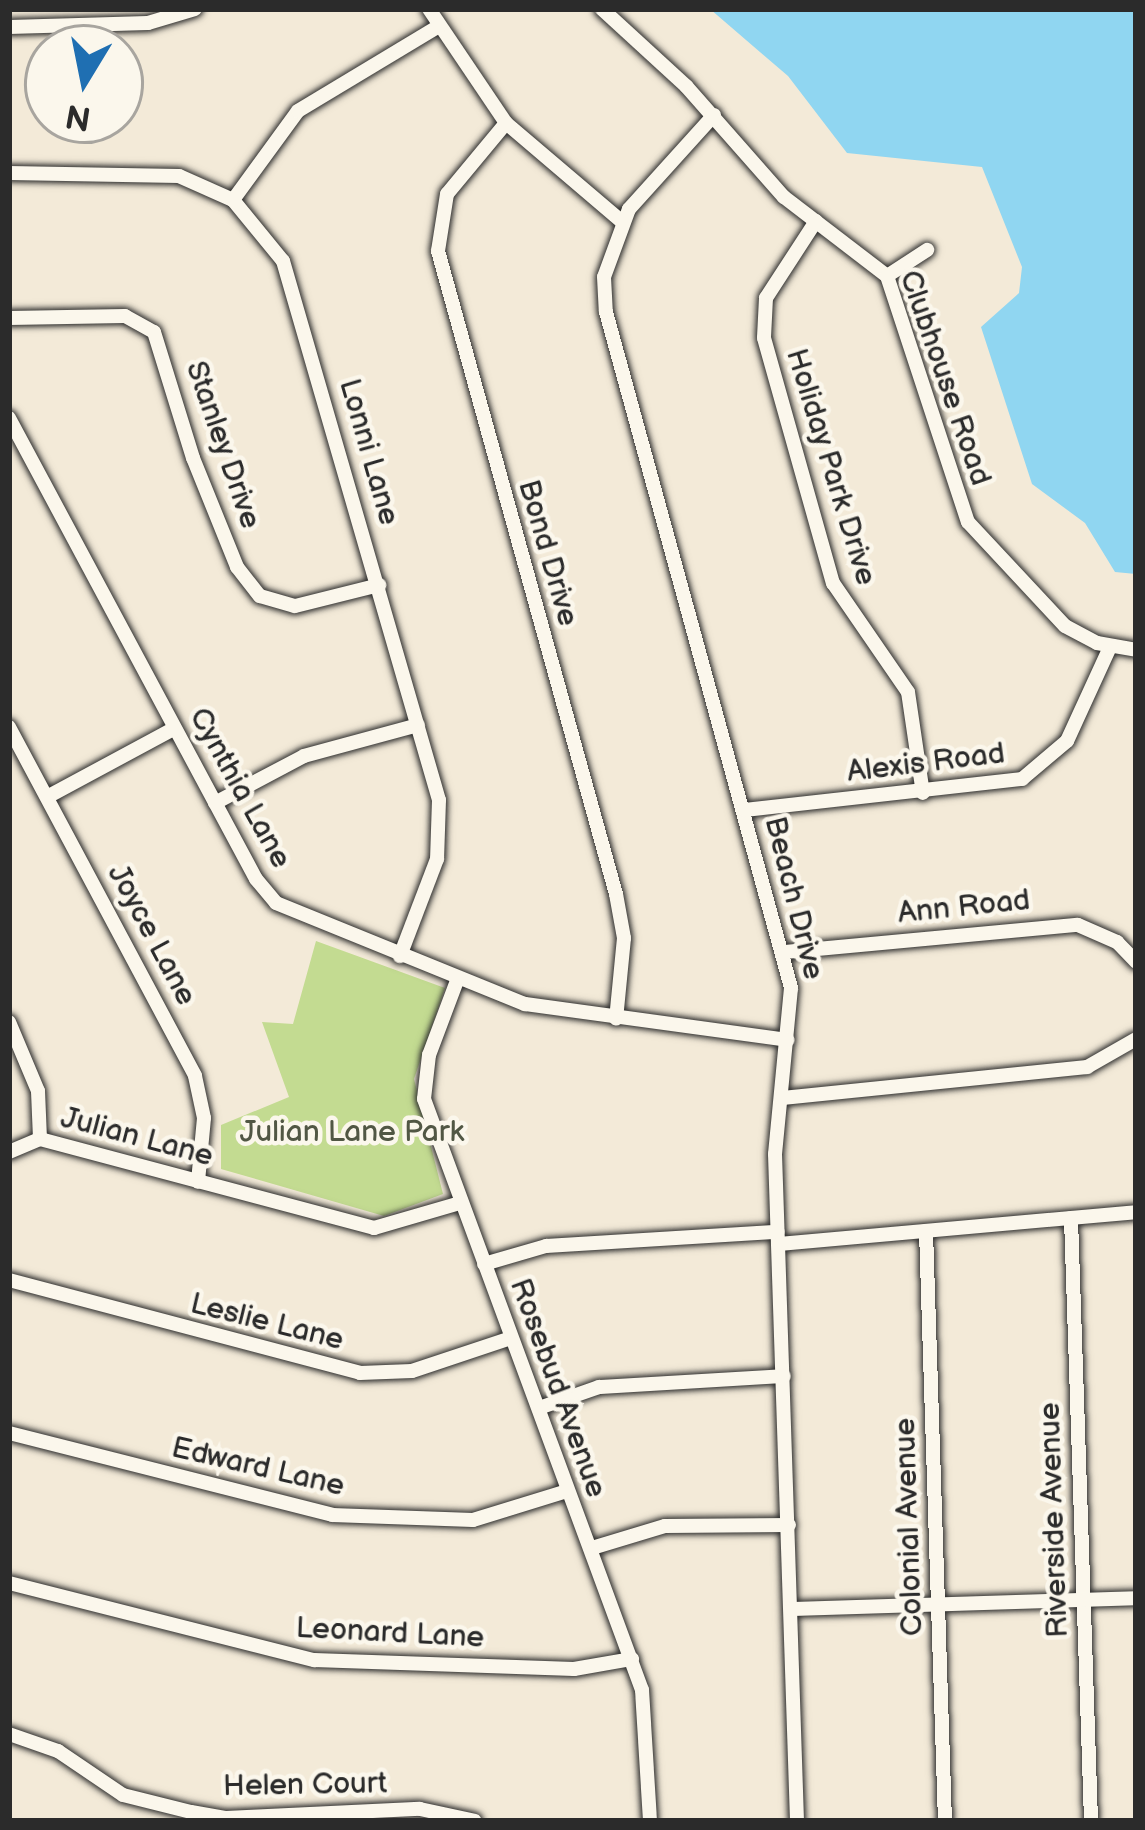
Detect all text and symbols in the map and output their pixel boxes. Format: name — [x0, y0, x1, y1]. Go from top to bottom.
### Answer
north arrow — [24, 24, 144, 144]
text: N — [63, 95, 94, 138]
street label: Clubhouse Road — [891, 266, 999, 490]
street label: Holiday Park Drive — [778, 343, 884, 591]
street label: Stanley Drive — [177, 356, 269, 534]
street label: Lonni Lane — [331, 375, 407, 529]
street label: Bond Drive — [510, 476, 586, 630]
street label: Cynthia Lane — [181, 702, 299, 874]
street label: Alexis Road — [845, 735, 1007, 791]
street label: Beach Drive — [756, 813, 832, 983]
street label: Joyce Lane — [100, 858, 204, 1012]
street label: Ann Road — [896, 882, 1032, 932]
street label: Julian Lane — [57, 1099, 217, 1175]
park label: Julian Lane Park — [240, 1114, 464, 1150]
street label: Rosebud Avenue — [502, 1274, 614, 1502]
street label: Leslie Lane — [187, 1286, 347, 1358]
street label: Riverside Avenue — [1032, 1402, 1076, 1638]
street label: Colonial Avenue — [887, 1417, 931, 1637]
street label: Edward Lane — [168, 1430, 348, 1504]
street label: Leonard Lane — [295, 1610, 485, 1656]
street label: Helen Court — [223, 1766, 387, 1804]

